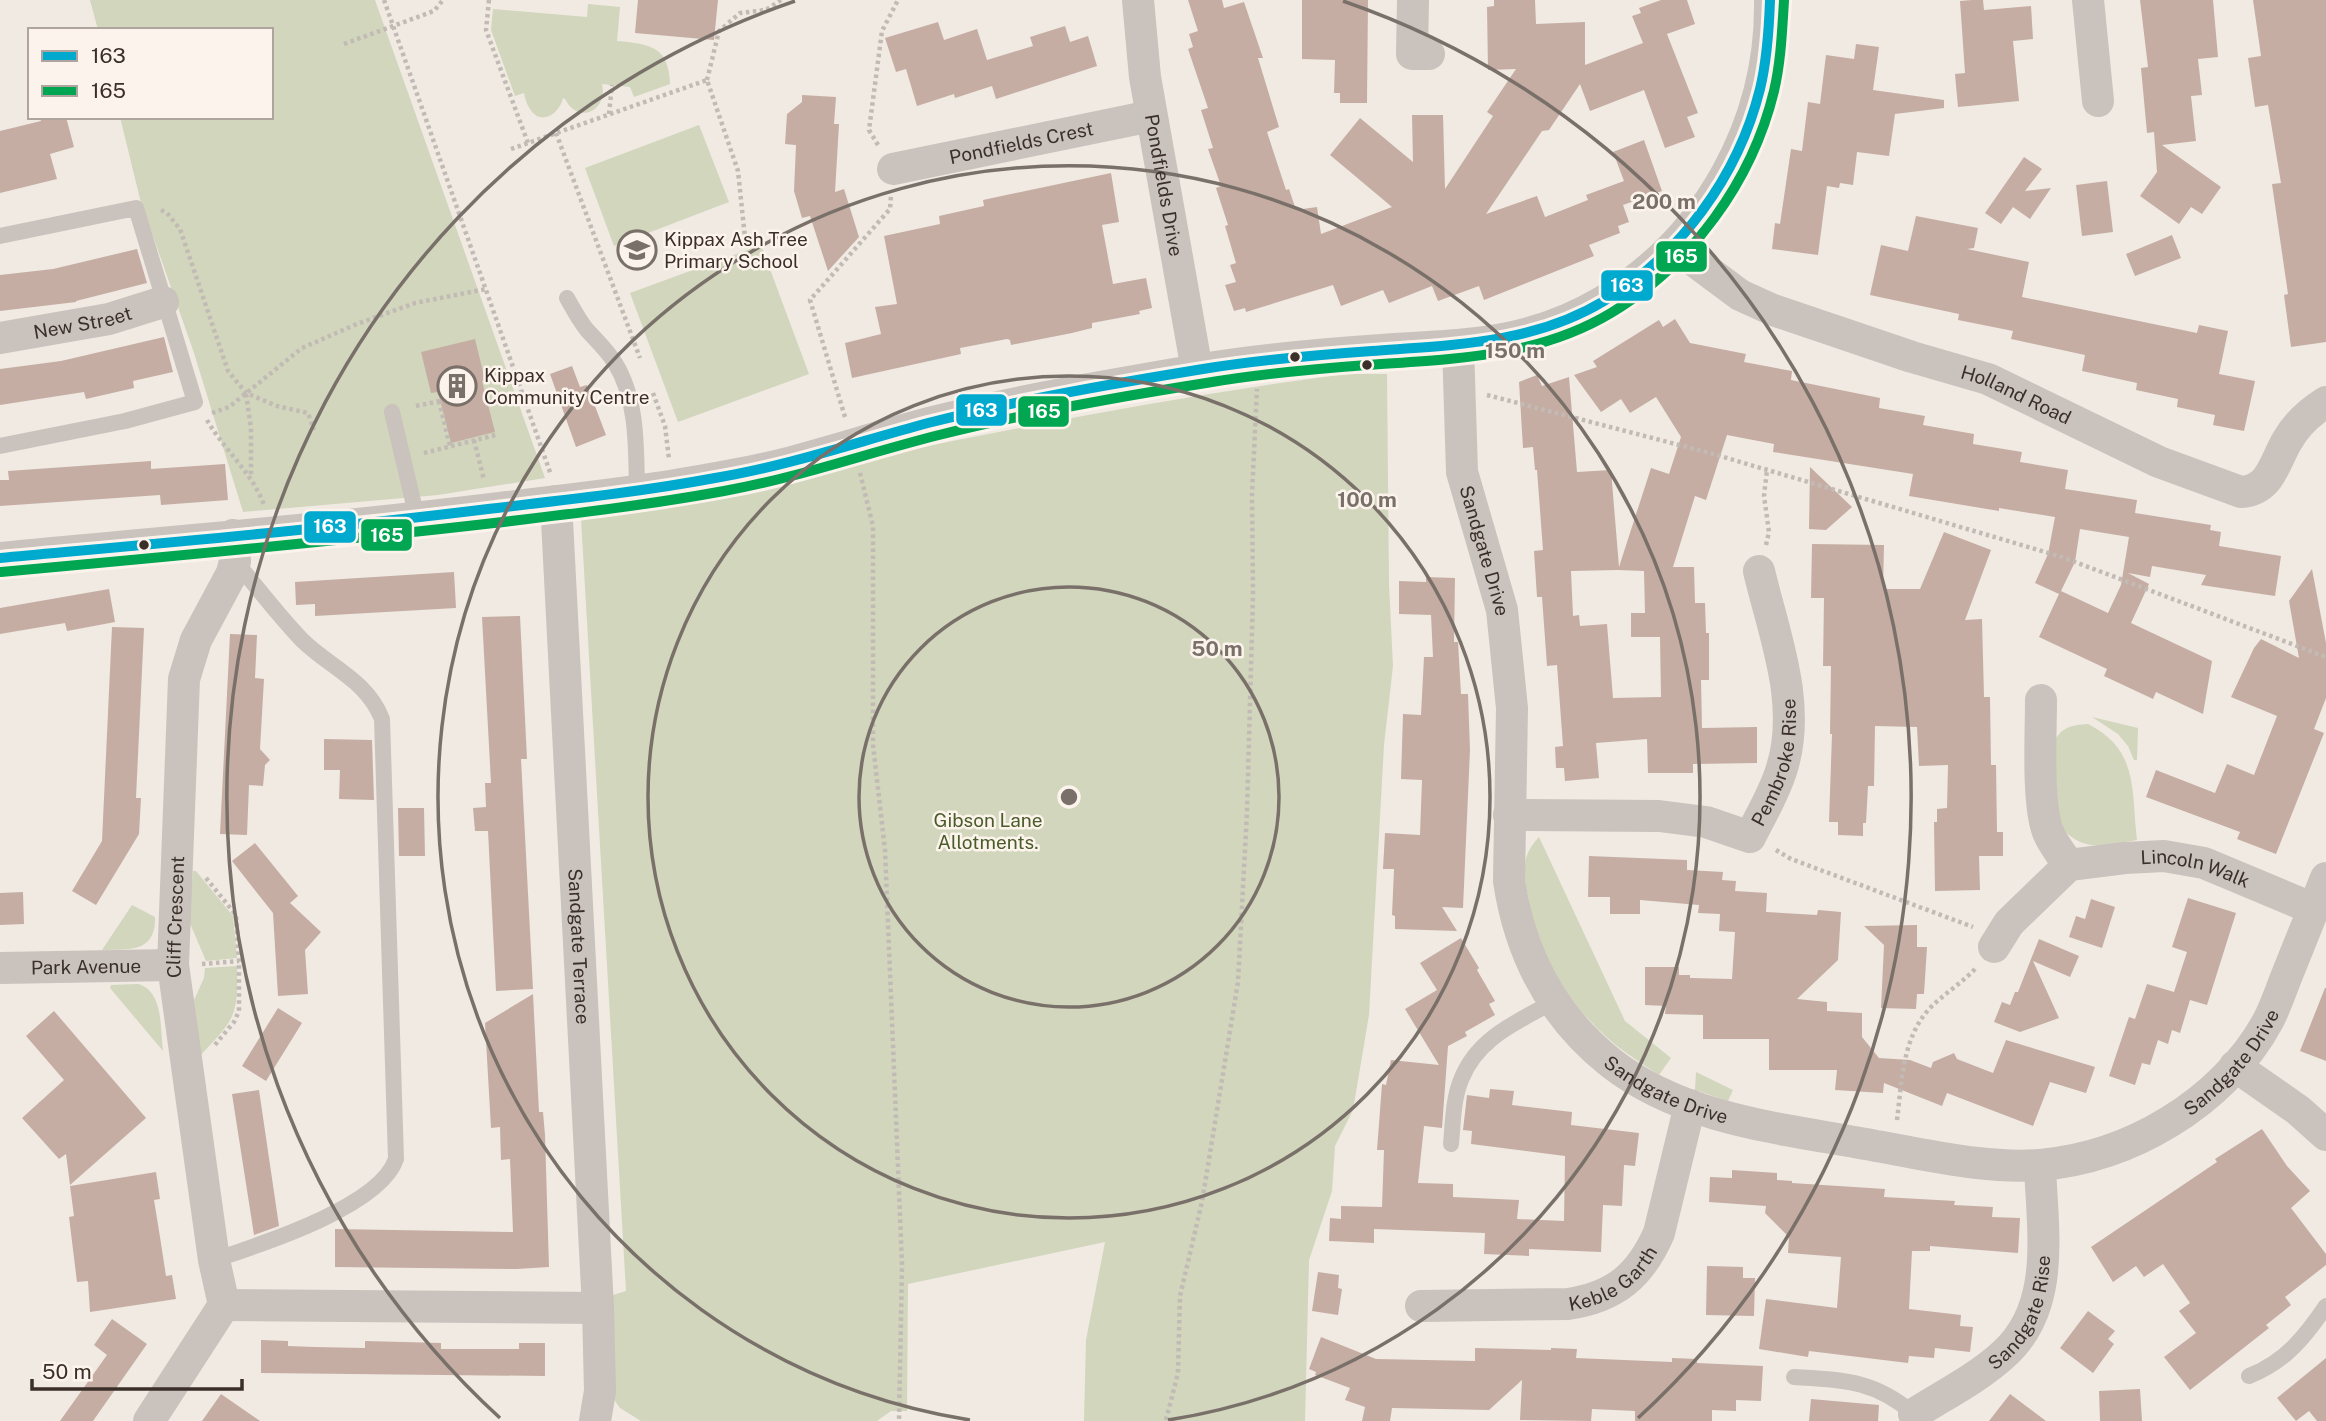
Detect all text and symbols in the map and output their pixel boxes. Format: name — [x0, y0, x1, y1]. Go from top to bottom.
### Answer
legend — [28, 28, 273, 119]
text: 163 — [91, 43, 126, 68]
text: 165 — [91, 78, 126, 103]
street label: Pondfields Drive — [1141, 112, 1188, 258]
street label: Pondfields Crest — [947, 117, 1095, 168]
text: 200 m — [1632, 189, 1696, 214]
place label: Kippax Ash Tree Primary School — [664, 228, 808, 272]
school or university icon: Kippax Ash Tree Primary School — [616, 229, 658, 271]
line badge: 165 — [1655, 240, 1708, 273]
text: 165 — [1664, 245, 1698, 267]
line badge: 163 — [1600, 269, 1654, 302]
text: 163 — [1610, 274, 1644, 296]
street label: New Street — [32, 302, 134, 343]
text: 150 m — [1485, 338, 1545, 363]
unlabelled marker — [1288, 350, 1302, 364]
unlabelled marker — [1360, 358, 1374, 372]
street label: Holland Road — [1958, 361, 2075, 429]
place label: Kippax Community Centre — [484, 364, 649, 408]
building icon: Kippax Community Centre — [436, 365, 478, 407]
line badge: 163 — [955, 393, 1008, 427]
line badge: 165 — [1017, 395, 1070, 428]
text: 163 — [964, 399, 998, 421]
text: 165 — [1027, 400, 1061, 422]
street label: Sandgate Drive — [1455, 483, 1514, 617]
text: 100 m — [1337, 487, 1397, 512]
line badge: 163 — [303, 510, 357, 544]
text: 163 — [313, 515, 347, 537]
line badge: 165 — [360, 518, 413, 552]
text: 165 — [370, 524, 404, 546]
unlabelled marker — [137, 538, 151, 552]
text: 50 m — [1191, 636, 1243, 661]
street label: Pembroke Rise — [1747, 698, 1800, 830]
centre of rings — [1057, 785, 1081, 809]
park label: Gibson Lane Allotments. — [934, 809, 1042, 853]
street label: Lincoln Walk — [2140, 845, 2253, 892]
street label: Cliff Crescent — [162, 855, 188, 980]
street label: Sandgate Terrace — [564, 868, 594, 1025]
street label: Park Avenue — [31, 955, 141, 978]
street label: Sandgate Drive — [2179, 1005, 2283, 1120]
street label: Sandgate Drive — [1600, 1051, 1731, 1128]
street label: Keble Garth — [1567, 1242, 1661, 1315]
street label: Sandgate Rise — [1983, 1255, 2054, 1374]
scale bar — [32, 1348, 242, 1392]
text: 50 m — [42, 1359, 92, 1384]

